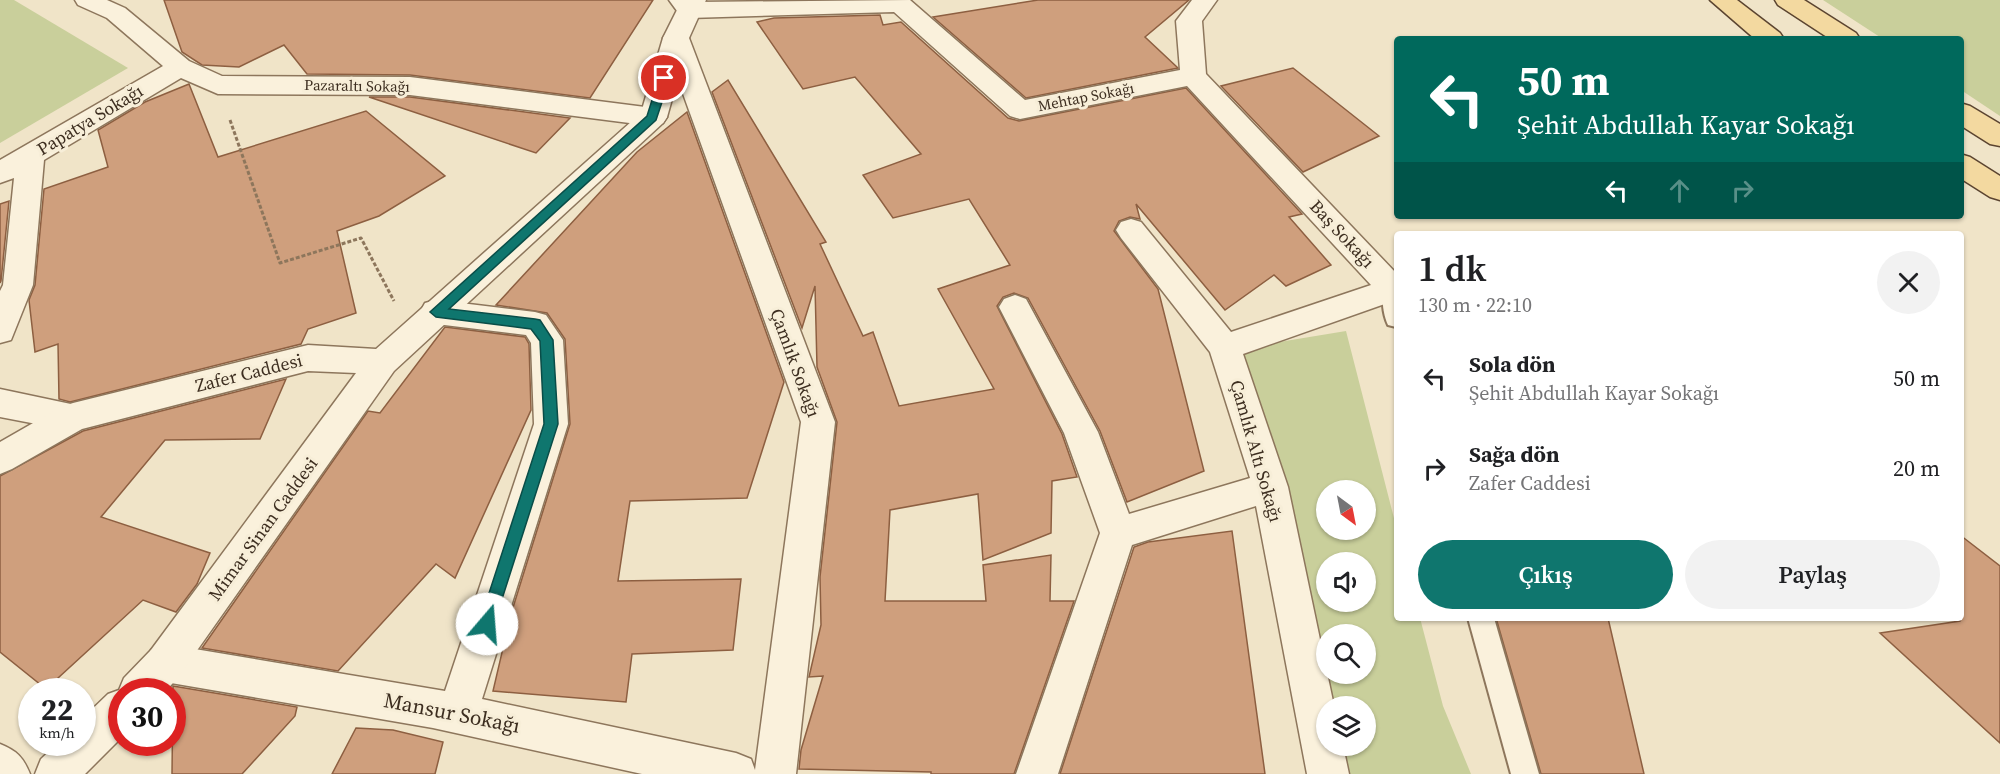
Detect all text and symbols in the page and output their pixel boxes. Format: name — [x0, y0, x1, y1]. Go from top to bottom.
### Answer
text: 50 m — [1517, 51, 1610, 109]
pin — [638, 52, 689, 103]
icon: left — [1418, 60, 1496, 138]
icon: arrive — [647, 61, 680, 94]
street label: Pazaraltı Sokağı — [304, 74, 410, 97]
street label: Mehtap Sokağı — [1036, 77, 1136, 116]
street label: Papatya Sokağı — [32, 78, 147, 161]
text: Şehit Abdullah Kayar Sokağı — [1517, 106, 1855, 143]
icon: left — [1600, 174, 1633, 207]
icon: ahead — [1663, 174, 1696, 207]
icon: right — [1726, 174, 1759, 207]
street label: Baş Sokağı — [1304, 194, 1380, 273]
text: 1 dk — [1418, 244, 1486, 293]
button: close — [1877, 251, 1940, 314]
text: 130 m · 22:10 — [1418, 291, 1532, 319]
street label: Çamlık Sokağı — [764, 305, 827, 421]
street label: Zafer Caddesi — [193, 347, 305, 398]
text: Sola dön — [1469, 349, 1556, 379]
icon: left — [1418, 362, 1451, 395]
text: 50 m — [1893, 363, 1940, 393]
street label: Çamlık Altı Sokağı — [1224, 377, 1289, 525]
text: Şehit Abdullah Kayar Sokağı — [1469, 379, 1719, 407]
text: Sağa dön — [1469, 439, 1559, 469]
street label: Mimar Sinan Caddesi — [202, 452, 323, 605]
icon: right — [1418, 452, 1451, 485]
text: 20 m — [1893, 453, 1940, 483]
text: Zafer Caddesi — [1469, 469, 1591, 497]
north arrow — [1316, 480, 1376, 540]
map controls — [1316, 480, 1376, 756]
button: Çıkış — [1418, 540, 1673, 609]
button: Paylaş — [1685, 540, 1940, 609]
button: sound — [1316, 552, 1376, 612]
position arrow — [455, 592, 519, 656]
button: search — [1316, 624, 1376, 684]
speed limit sign: 30 — [108, 678, 186, 756]
street label: Mansur Sokağı — [382, 685, 523, 740]
text: 22 — [41, 689, 73, 730]
button: layers — [1316, 696, 1376, 756]
text: km/h — [39, 722, 75, 743]

